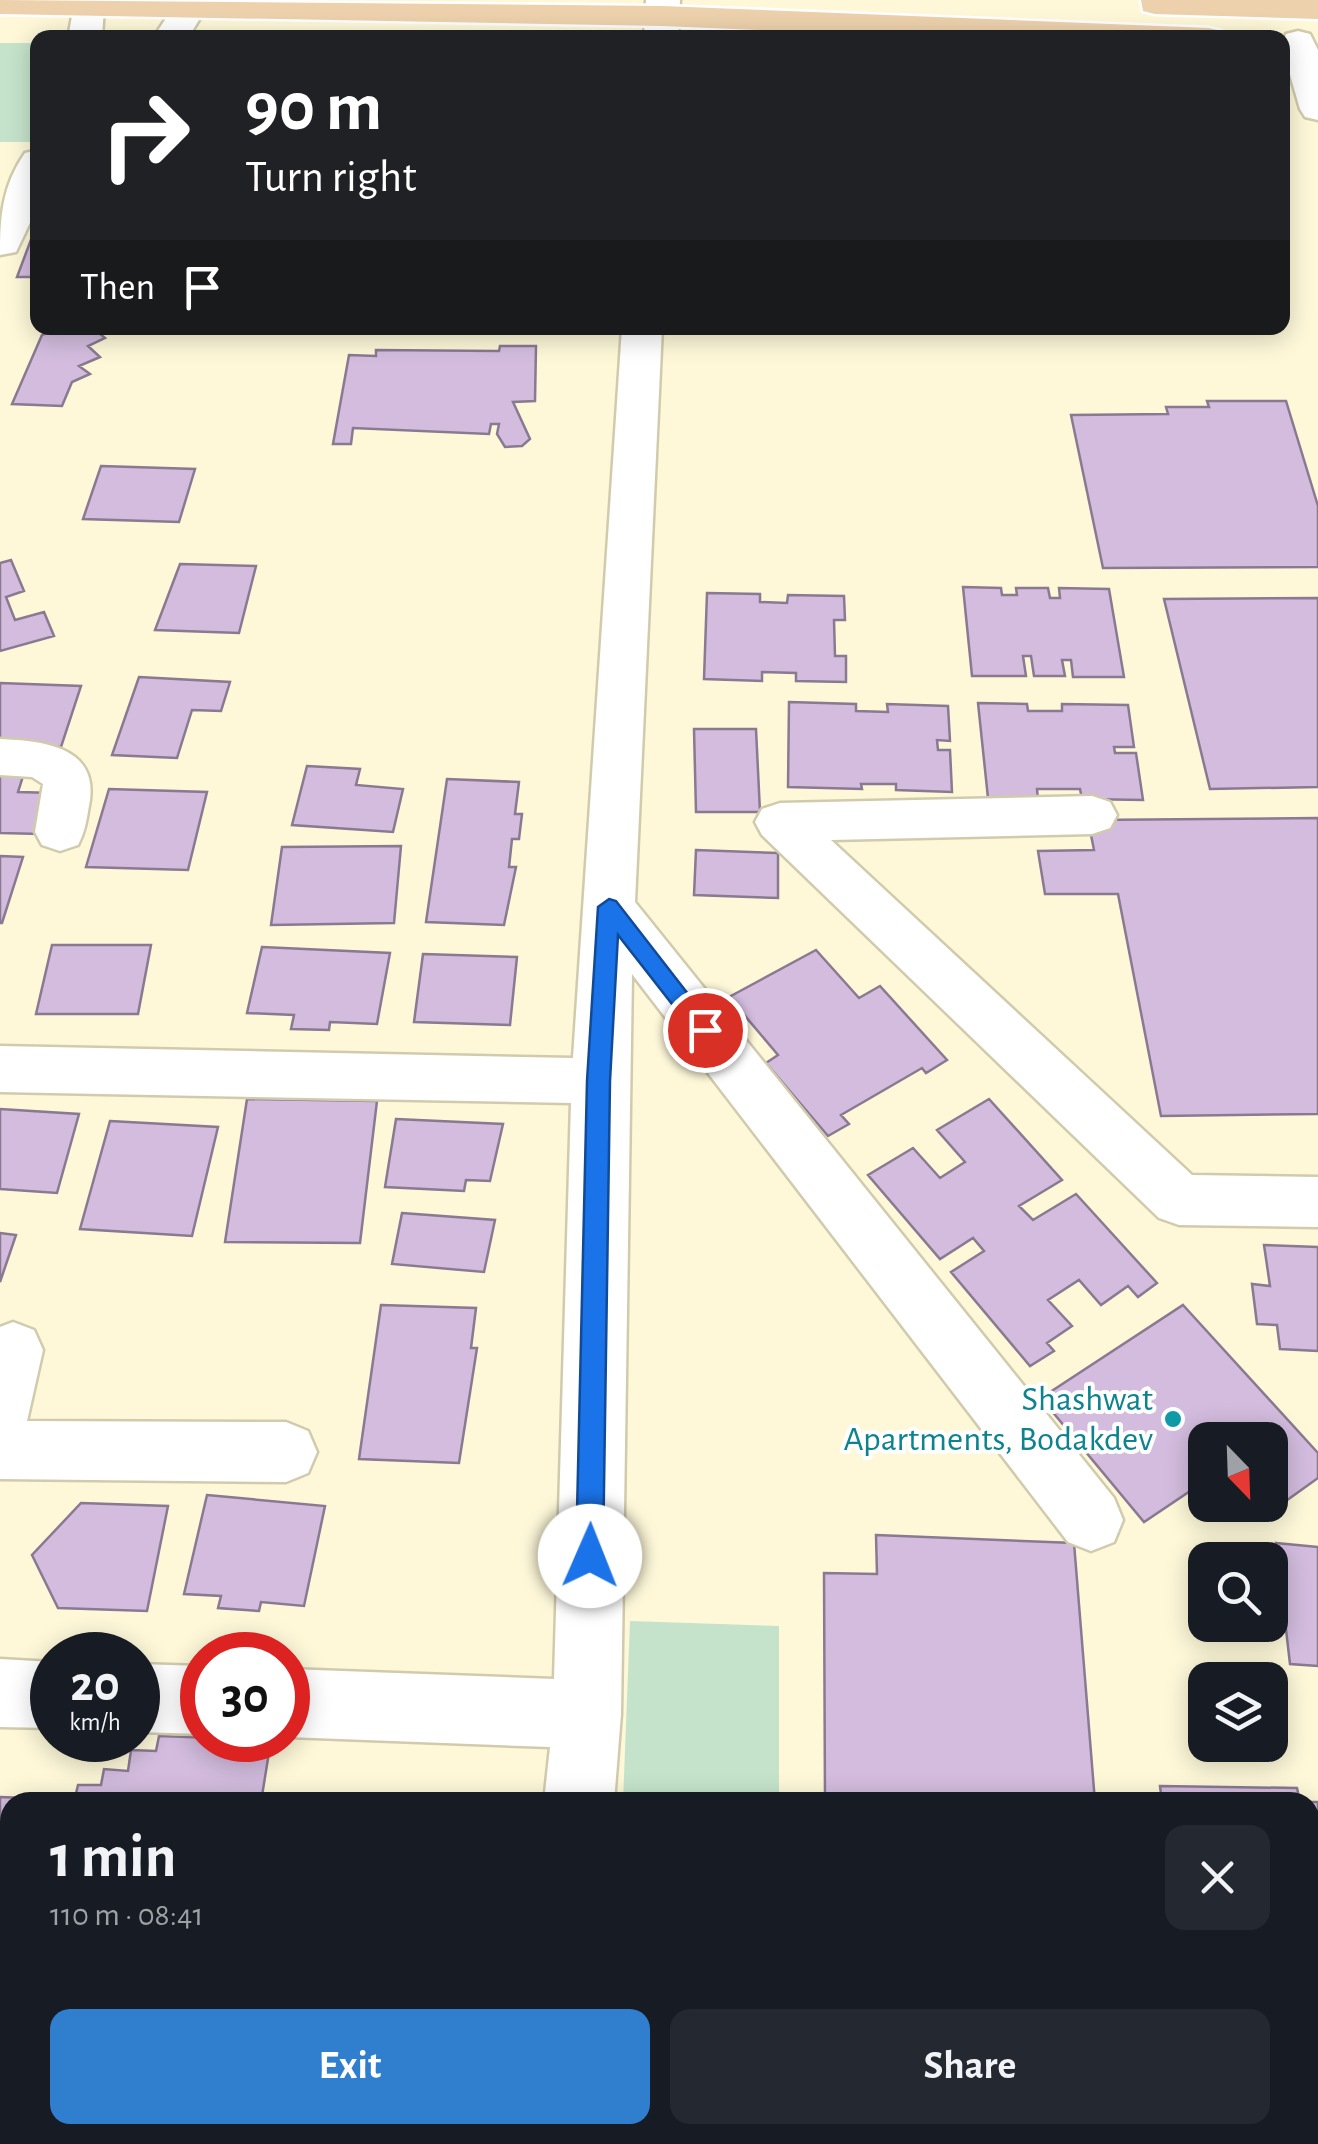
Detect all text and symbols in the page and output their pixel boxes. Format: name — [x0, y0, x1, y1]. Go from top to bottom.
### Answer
icon: right — [80, 70, 210, 200]
text: 90 m — [245, 73, 382, 143]
text: Turn right — [245, 155, 417, 200]
icon: arrive — [175, 260, 230, 315]
text: Then — [80, 269, 155, 307]
pin — [663, 988, 748, 1073]
icon: arrive — [678, 1003, 733, 1058]
place label: Shashwat Apartments, Bodakdev — [843, 1382, 1153, 1457]
marker: Shashwat Apartments, Bodakdev — [1162, 1408, 1184, 1430]
north arrow — [1188, 1422, 1288, 1522]
map controls — [1188, 1422, 1288, 1762]
position arrow — [538, 1504, 642, 1608]
button: search — [1188, 1542, 1288, 1642]
speed limit sign: 30 — [180, 1632, 310, 1762]
text: 20 — [70, 1660, 120, 1710]
button: layers — [1188, 1662, 1288, 1762]
text: km/h — [69, 1710, 121, 1735]
button: close — [1165, 1825, 1270, 1930]
text: 1 min — [50, 1828, 176, 1888]
text: 110 m · 08:41 — [50, 1899, 203, 1931]
button: Exit — [50, 2009, 650, 2124]
button: Share — [670, 2009, 1270, 2124]

